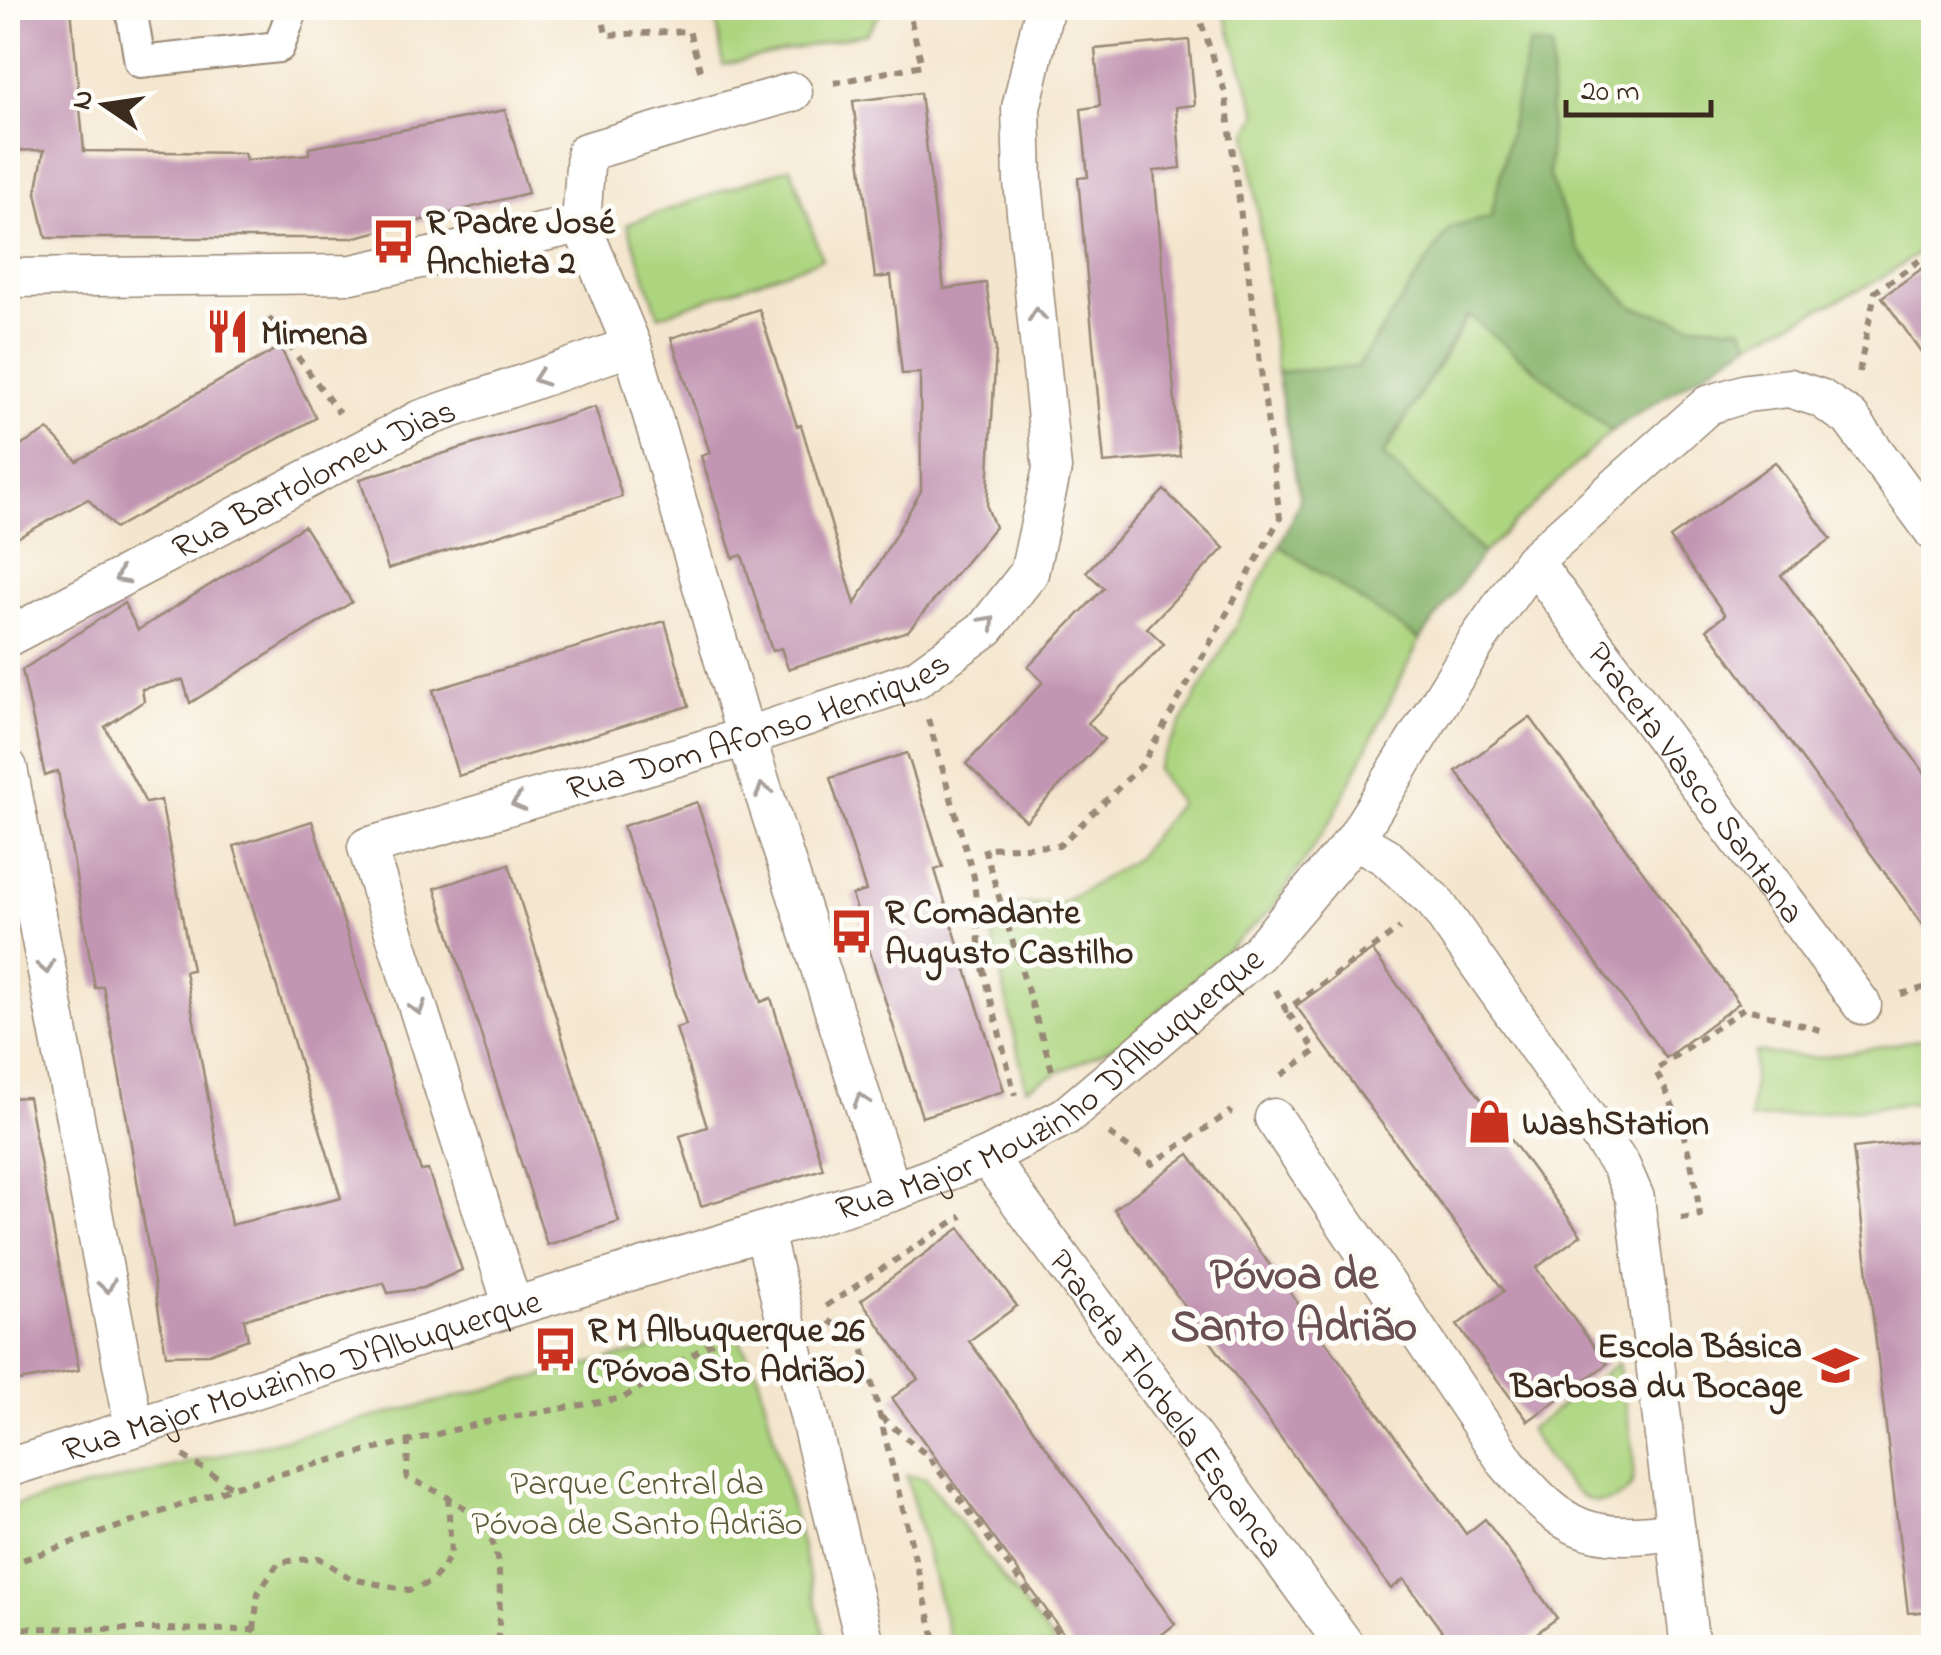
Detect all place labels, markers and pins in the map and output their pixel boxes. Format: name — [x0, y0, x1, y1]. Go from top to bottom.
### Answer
place label: R Padre José Anchieta 2 — [426, 199, 616, 290]
bus stop icon: R Padre José Anchieta 2 — [369, 217, 417, 265]
restaurant icon: Mimena — [204, 308, 252, 356]
place label: Mimena — [261, 310, 368, 361]
place label: R Comadante Augusto Castilho — [885, 889, 1133, 981]
bus stop icon: R Comadante Augusto Castilho — [828, 907, 876, 955]
shop icon: WashStation — [1465, 1098, 1513, 1146]
place label: WashStation — [1522, 1100, 1709, 1151]
place label: R M Albuquerque 26 (Póvoa Sto Adrião) — [588, 1307, 865, 1398]
place label: Escola Básica Barbosa du Bocage — [1509, 1323, 1803, 1415]
bus stop icon: R M Albuquerque 26 (Póvoa Sto Adrião) — [531, 1325, 579, 1373]
school or university icon: Escola Básica Barbosa du Bocage — [1811, 1341, 1859, 1389]

